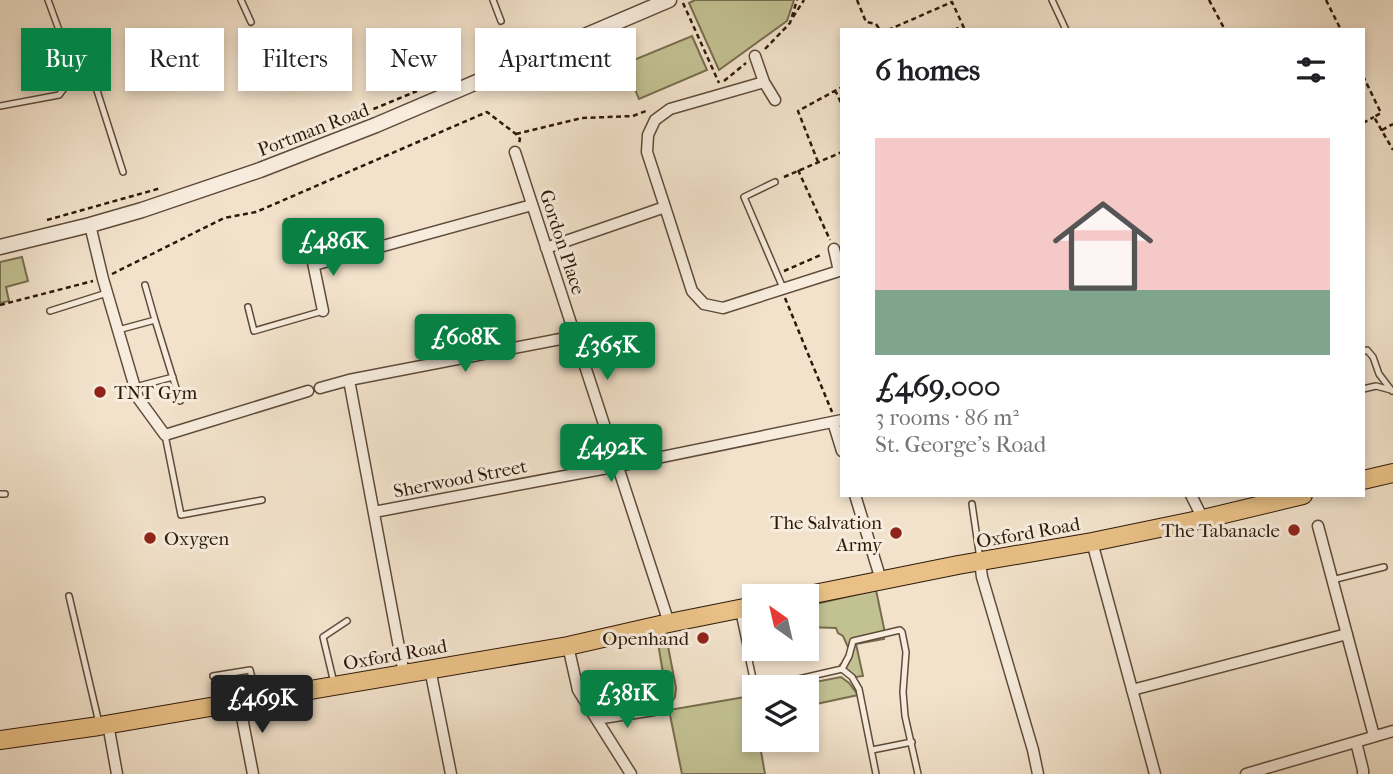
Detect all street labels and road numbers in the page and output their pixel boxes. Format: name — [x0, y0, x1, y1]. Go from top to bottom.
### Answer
street label: Portman Road — [255, 98, 373, 161]
street label: Gordon Place — [535, 187, 589, 298]
street label: Sherwood Street — [392, 455, 529, 503]
street label: Oxford Road — [975, 513, 1082, 553]
street label: Oxford Road — [342, 635, 449, 675]

